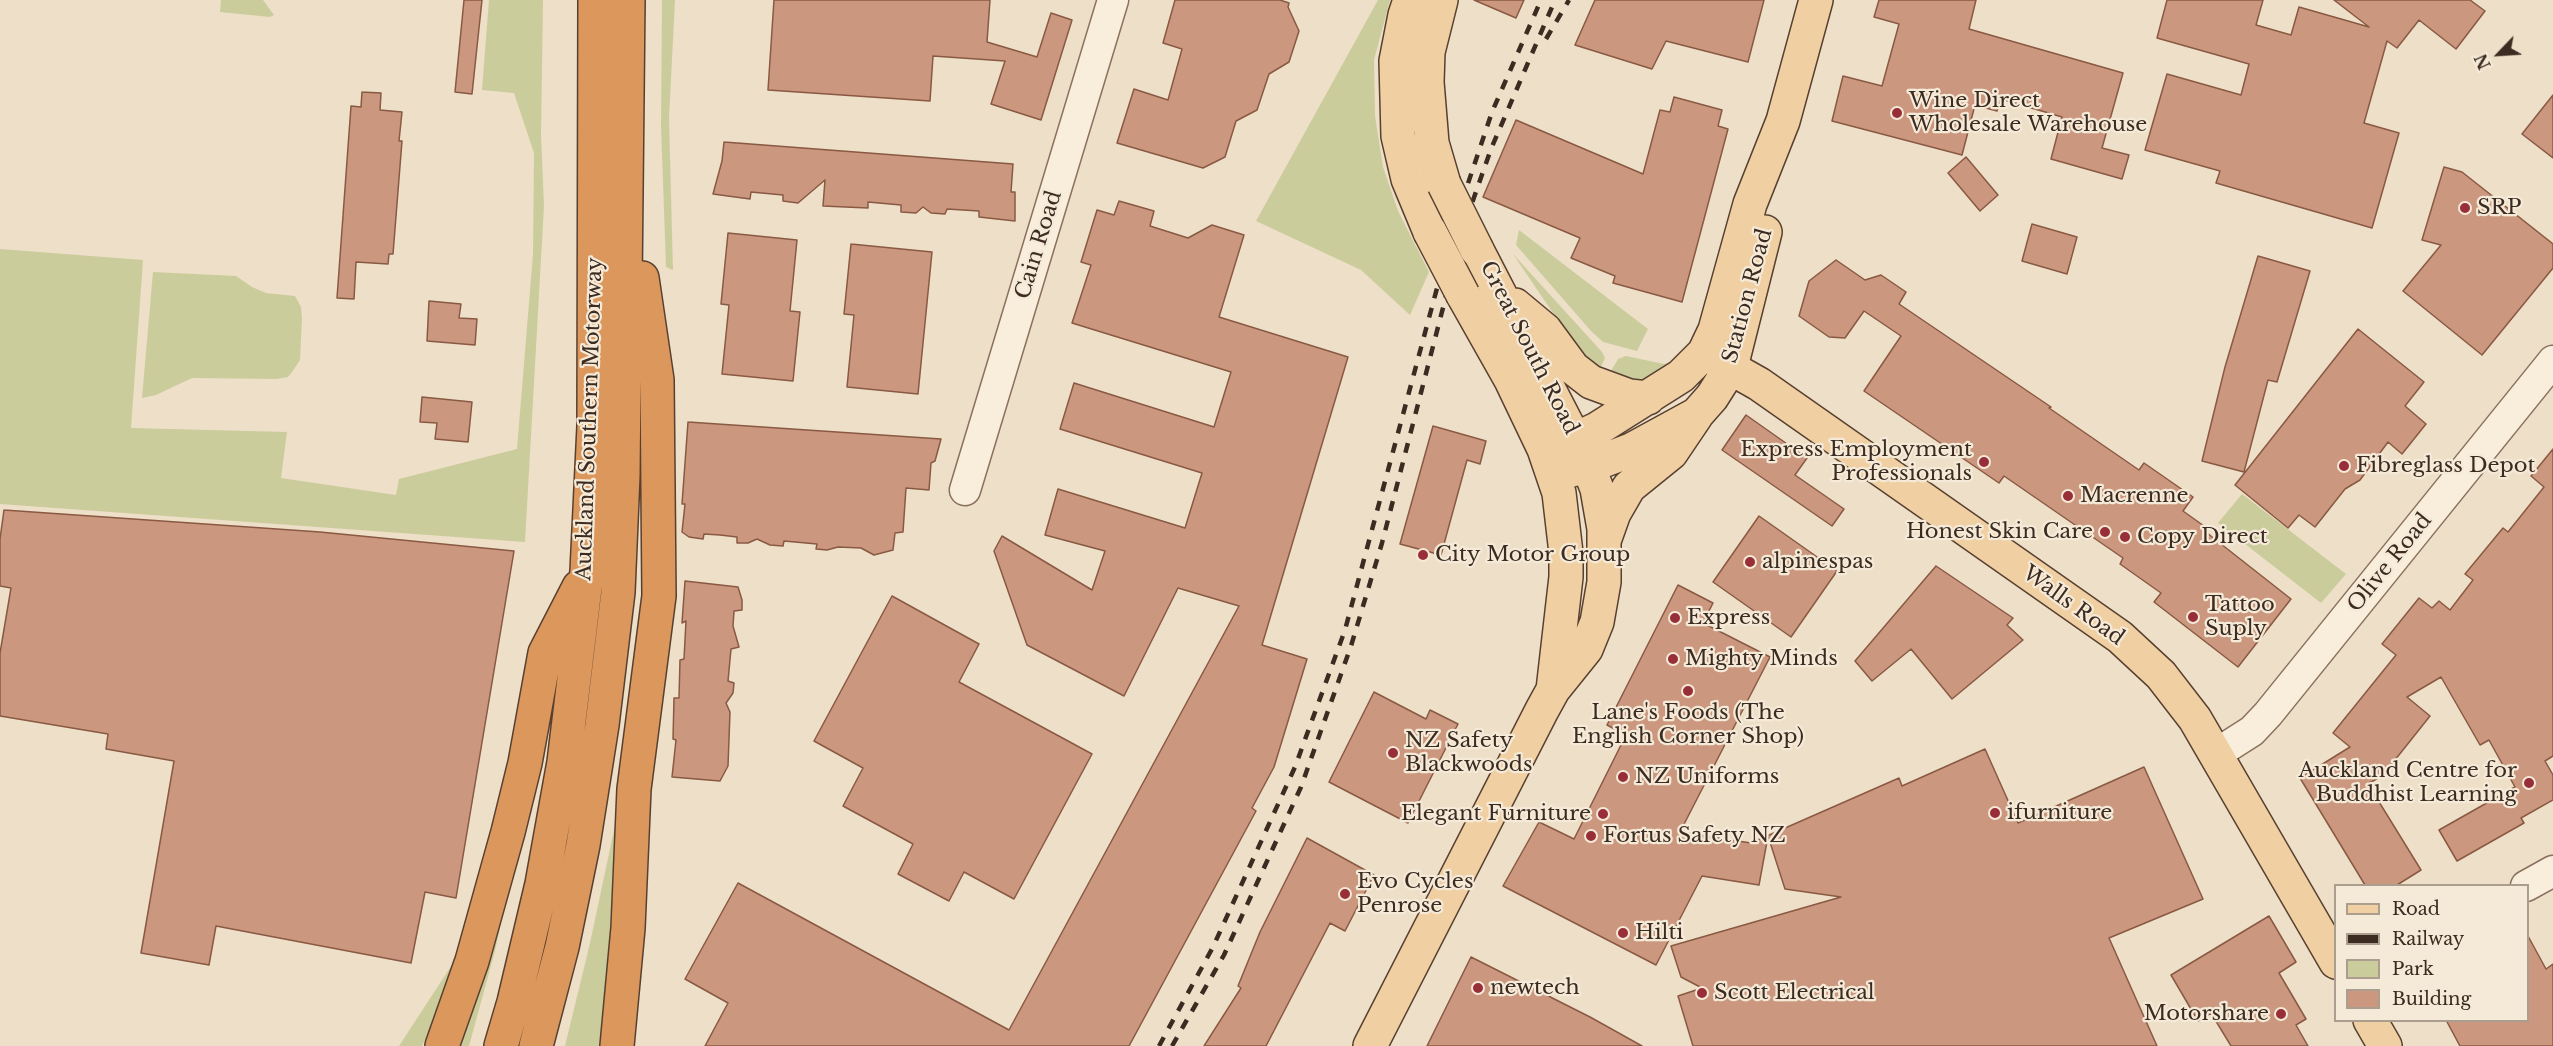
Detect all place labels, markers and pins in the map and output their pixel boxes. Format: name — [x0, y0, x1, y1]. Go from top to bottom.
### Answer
place label: Wine Direct Wholesale Warehouse — [1909, 88, 2147, 138]
marker: Wine Direct Wholesale Warehouse — [1890, 106, 1904, 120]
place label: SRP — [2477, 195, 2522, 221]
marker: SRP — [2458, 201, 2472, 215]
place label: Express Employment Professionals — [1740, 437, 1972, 487]
place label: Fibreglass Depot — [2356, 453, 2535, 479]
marker: Express Employment Professionals — [1977, 455, 1991, 469]
marker: Fibreglass Depot — [2337, 459, 2351, 473]
place label: Macrenne — [2080, 483, 2189, 509]
marker: Macrenne — [2061, 489, 2075, 503]
place label: Honest Skin Care — [1906, 519, 2093, 545]
place label: Copy Direct — [2137, 524, 2268, 550]
marker: Honest Skin Care — [2098, 525, 2112, 539]
marker: Copy Direct — [2118, 530, 2132, 544]
place label: City Motor Group — [1435, 542, 1630, 568]
marker: City Motor Group — [1416, 548, 1430, 562]
place label: alpinespas — [1762, 549, 1873, 575]
marker: alpinespas — [1743, 555, 1757, 569]
place label: Tattoo Suply — [2205, 592, 2275, 642]
place label: Express — [1687, 605, 1770, 631]
marker: Tattoo Suply — [2186, 610, 2200, 624]
marker: Express — [1668, 611, 1682, 625]
place label: Mighty Minds — [1685, 646, 1838, 672]
marker: Mighty Minds — [1666, 652, 1680, 666]
marker: Lane's Foods (The English Corner Shop) — [1681, 684, 1695, 698]
place label: Lane's Foods (The English Corner Shop) — [1572, 700, 1804, 750]
place label: NZ Safety Blackwoods — [1405, 728, 1532, 778]
marker: NZ Safety Blackwoods — [1386, 746, 1400, 760]
place label: Auckland Centre for Buddhist Learning — [2298, 758, 2517, 808]
place label: NZ Uniforms — [1635, 764, 1779, 790]
marker: NZ Uniforms — [1616, 770, 1630, 784]
marker: Auckland Centre for Buddhist Learning — [2522, 776, 2536, 790]
place label: ifurniture — [2007, 800, 2112, 826]
place label: Elegant Furniture — [1401, 801, 1591, 827]
marker: ifurniture — [1988, 806, 2002, 820]
marker: Elegant Furniture — [1596, 807, 1610, 821]
place label: Fortus Safety NZ — [1603, 823, 1786, 849]
marker: Fortus Safety NZ — [1584, 829, 1598, 843]
place label: Evo Cycles Penrose — [1357, 869, 1473, 919]
marker: Evo Cycles Penrose — [1338, 887, 1352, 901]
place label: Hilti — [1635, 920, 1684, 946]
marker: Hilti — [1616, 926, 1630, 940]
place label: newtech — [1490, 975, 1580, 1001]
place label: Scott Electrical — [1714, 980, 1875, 1006]
marker: newtech — [1471, 981, 1485, 995]
marker: Scott Electrical — [1695, 986, 1709, 1000]
place label: Motorshare — [2144, 1001, 2269, 1027]
marker: Motorshare — [2274, 1007, 2288, 1021]

